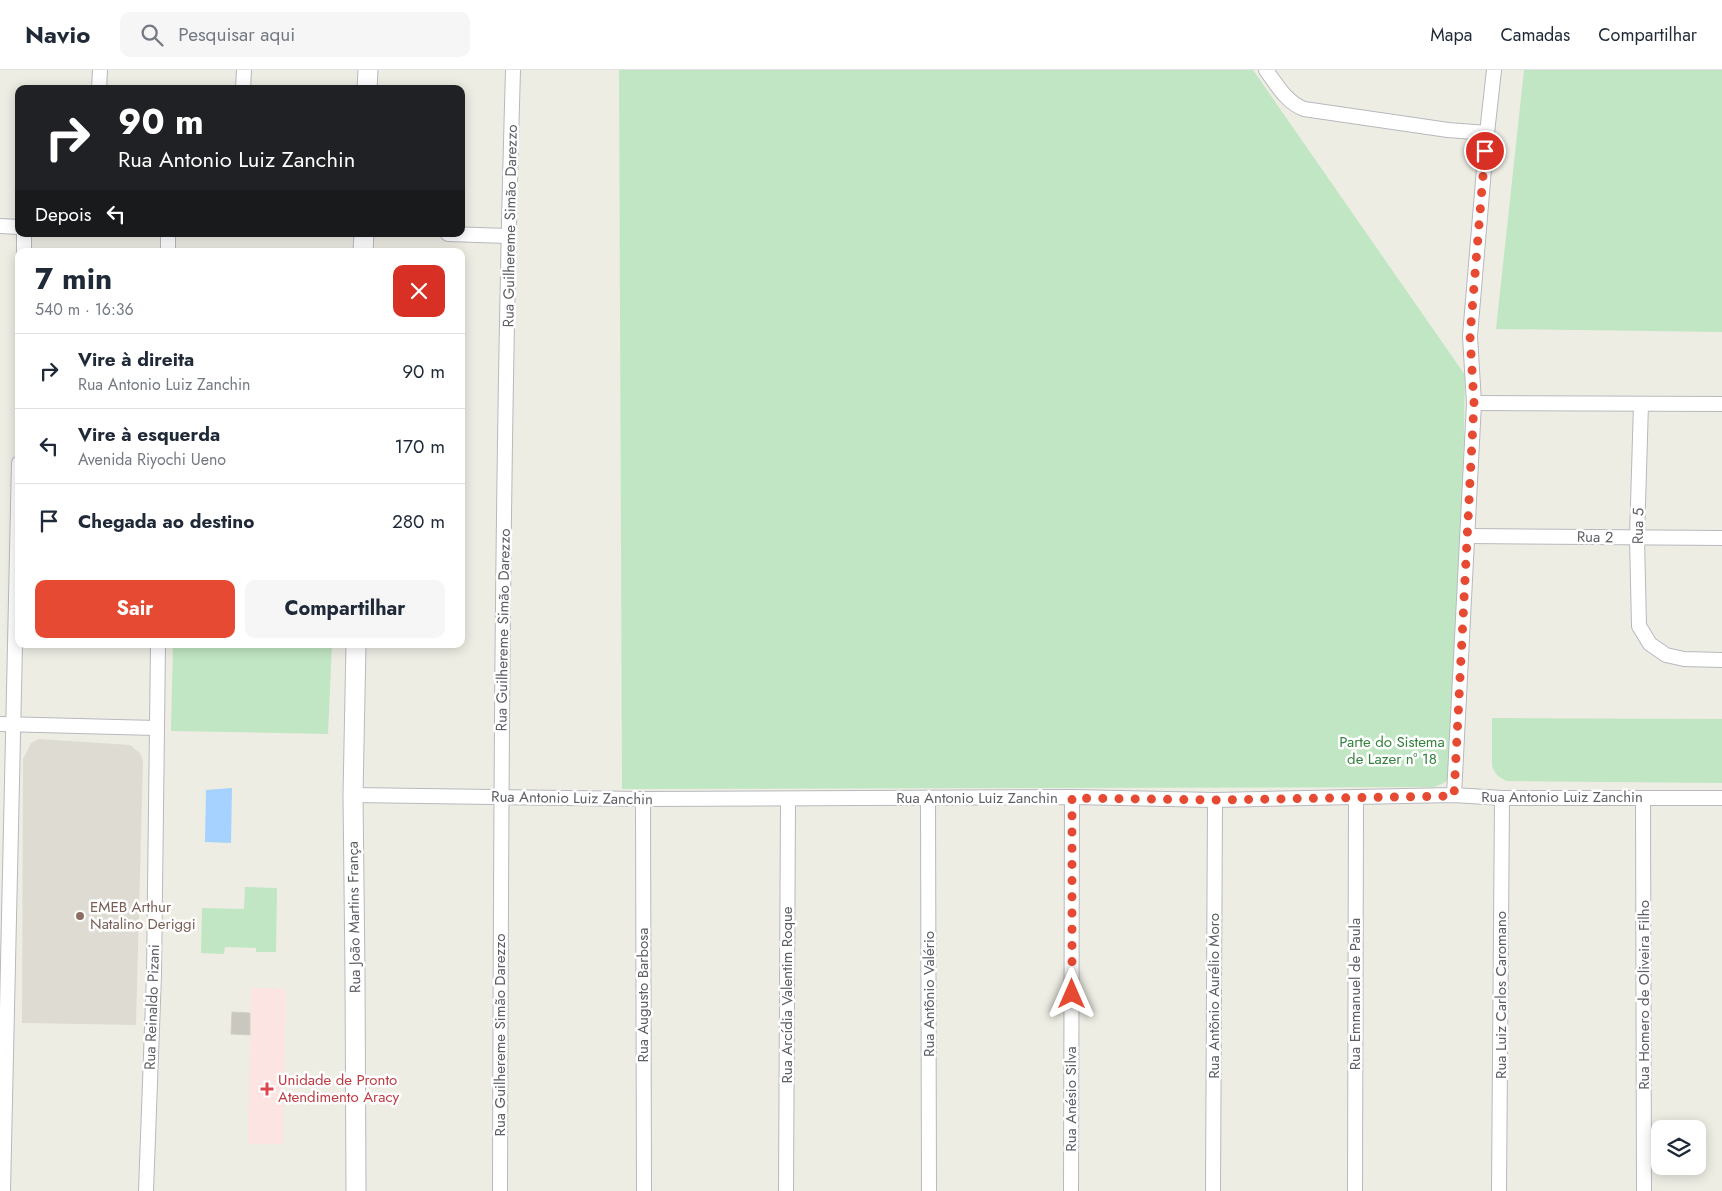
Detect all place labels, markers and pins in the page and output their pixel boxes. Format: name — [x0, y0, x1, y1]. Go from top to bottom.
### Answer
pin — [1464, 130, 1506, 172]
place label: EMEB Arthur Natalino Deriggi — [90, 896, 196, 935]
marker: EMEB Arthur Natalino Deriggi — [74, 910, 86, 922]
place label: Unidade de Pronto Atendimento Aracy — [278, 1069, 400, 1108]
marker: Unidade de Pronto Atendimento Aracy — [260, 1082, 274, 1096]

